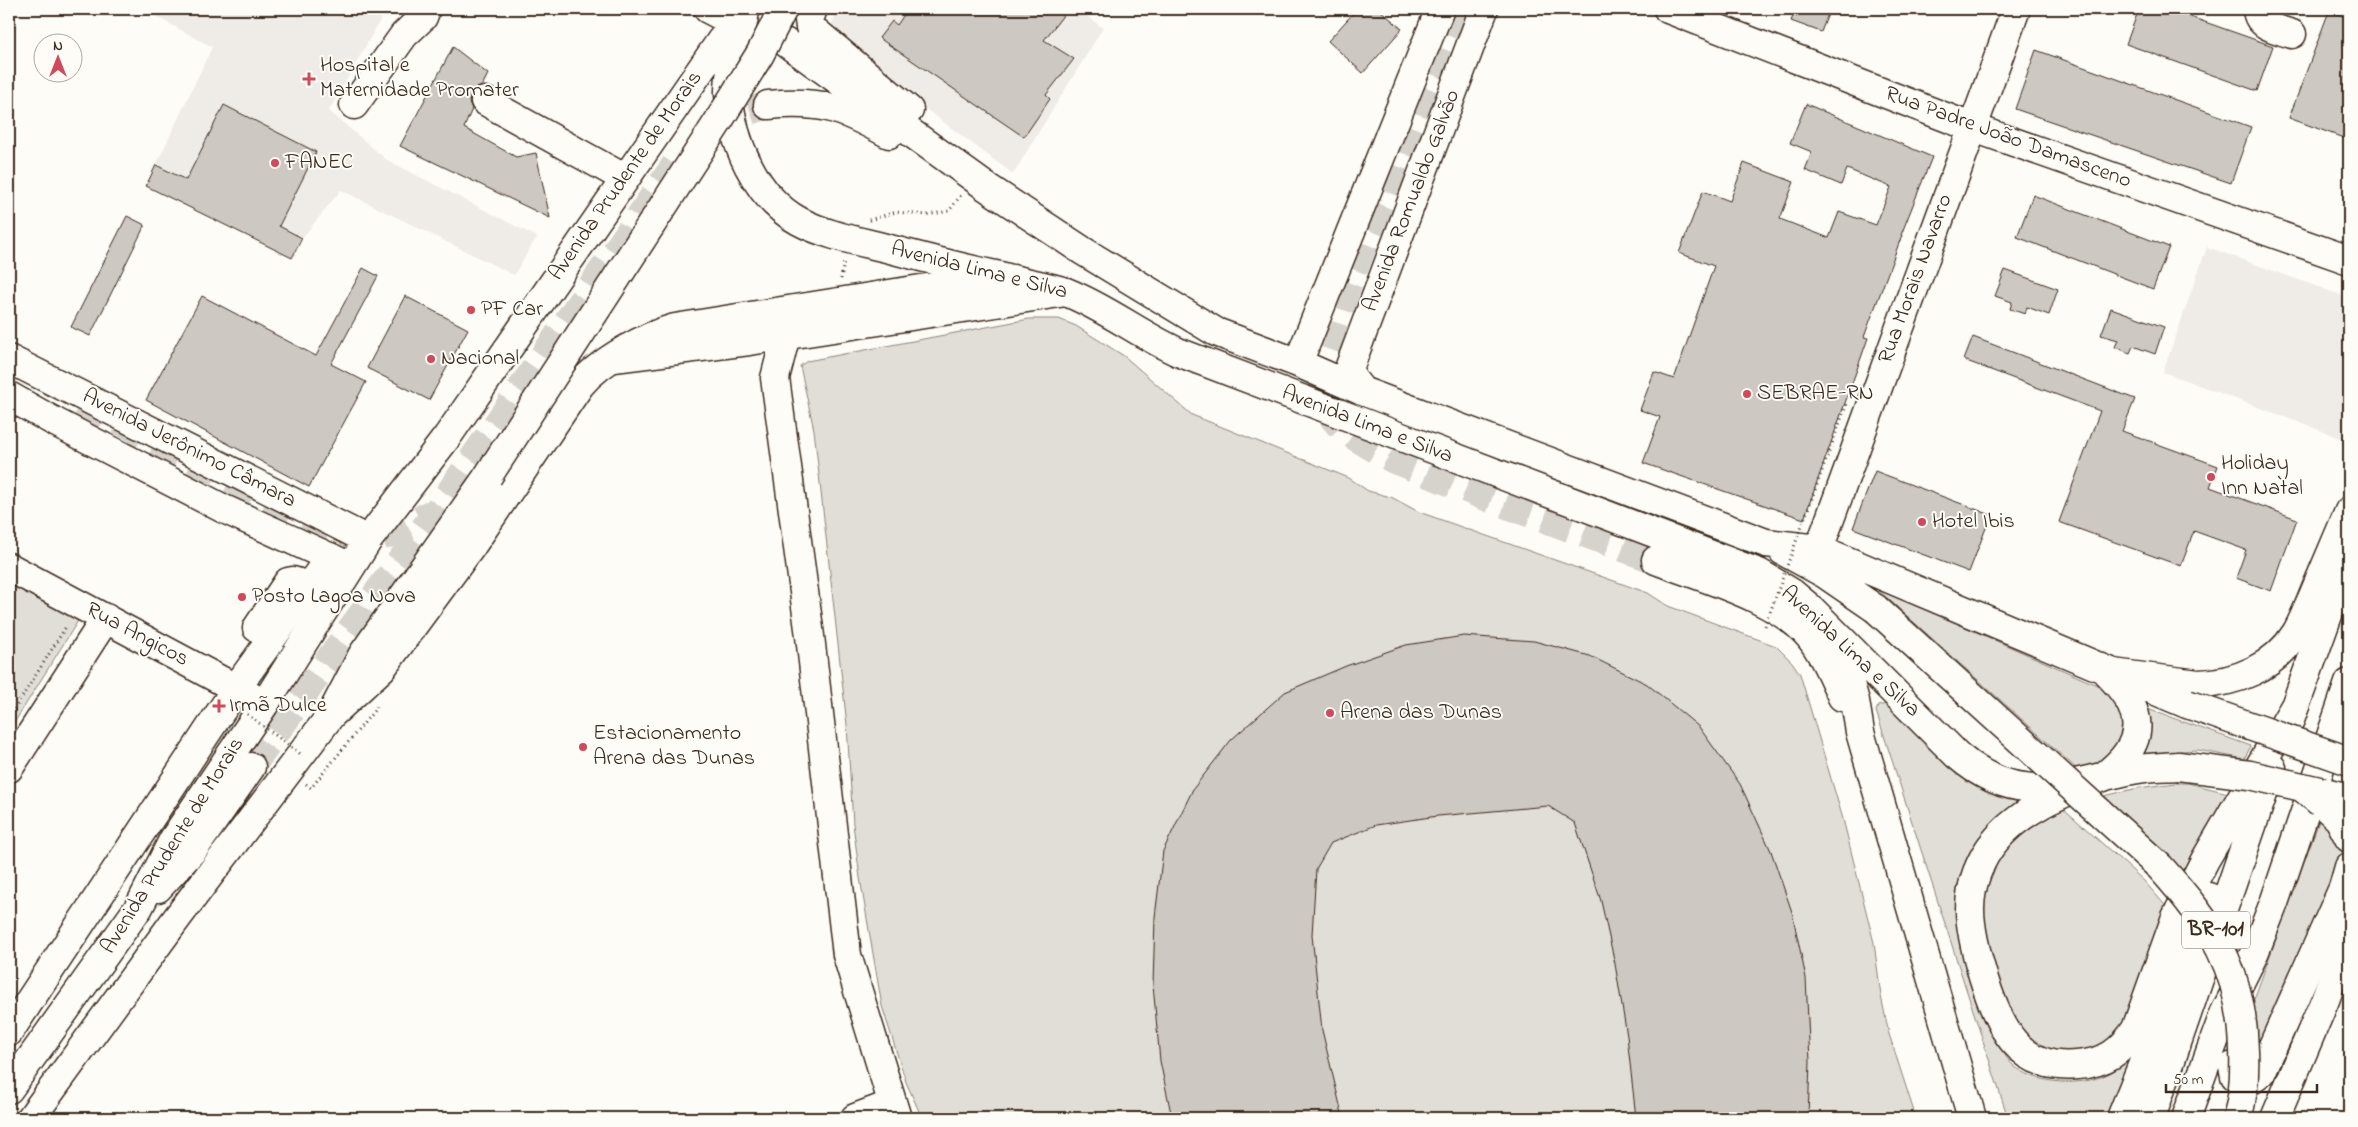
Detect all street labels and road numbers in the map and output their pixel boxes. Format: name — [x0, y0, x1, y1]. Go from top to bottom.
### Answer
street label: Avenida Prudente de Morais — [541, 64, 711, 288]
street label: Rua Padre João Damasceno — [1880, 78, 2136, 198]
street label: Avenida Romualdo Galvão — [1355, 85, 1469, 317]
street label: Rua Morais Navarro — [1870, 190, 1962, 368]
street label: Avenida Lima e Silva — [887, 234, 1071, 308]
street label: Avenida Lima e Silva — [1277, 378, 1457, 472]
street label: Avenida Jerônimo Câmara — [76, 381, 302, 517]
street label: Avenida Lima e Silva — [1773, 579, 1927, 725]
street label: Rua Angicos — [79, 594, 194, 676]
street label: Avenida Prudente de Morais — [93, 731, 253, 961]
road number: BR-101 — [2182, 912, 2250, 948]

